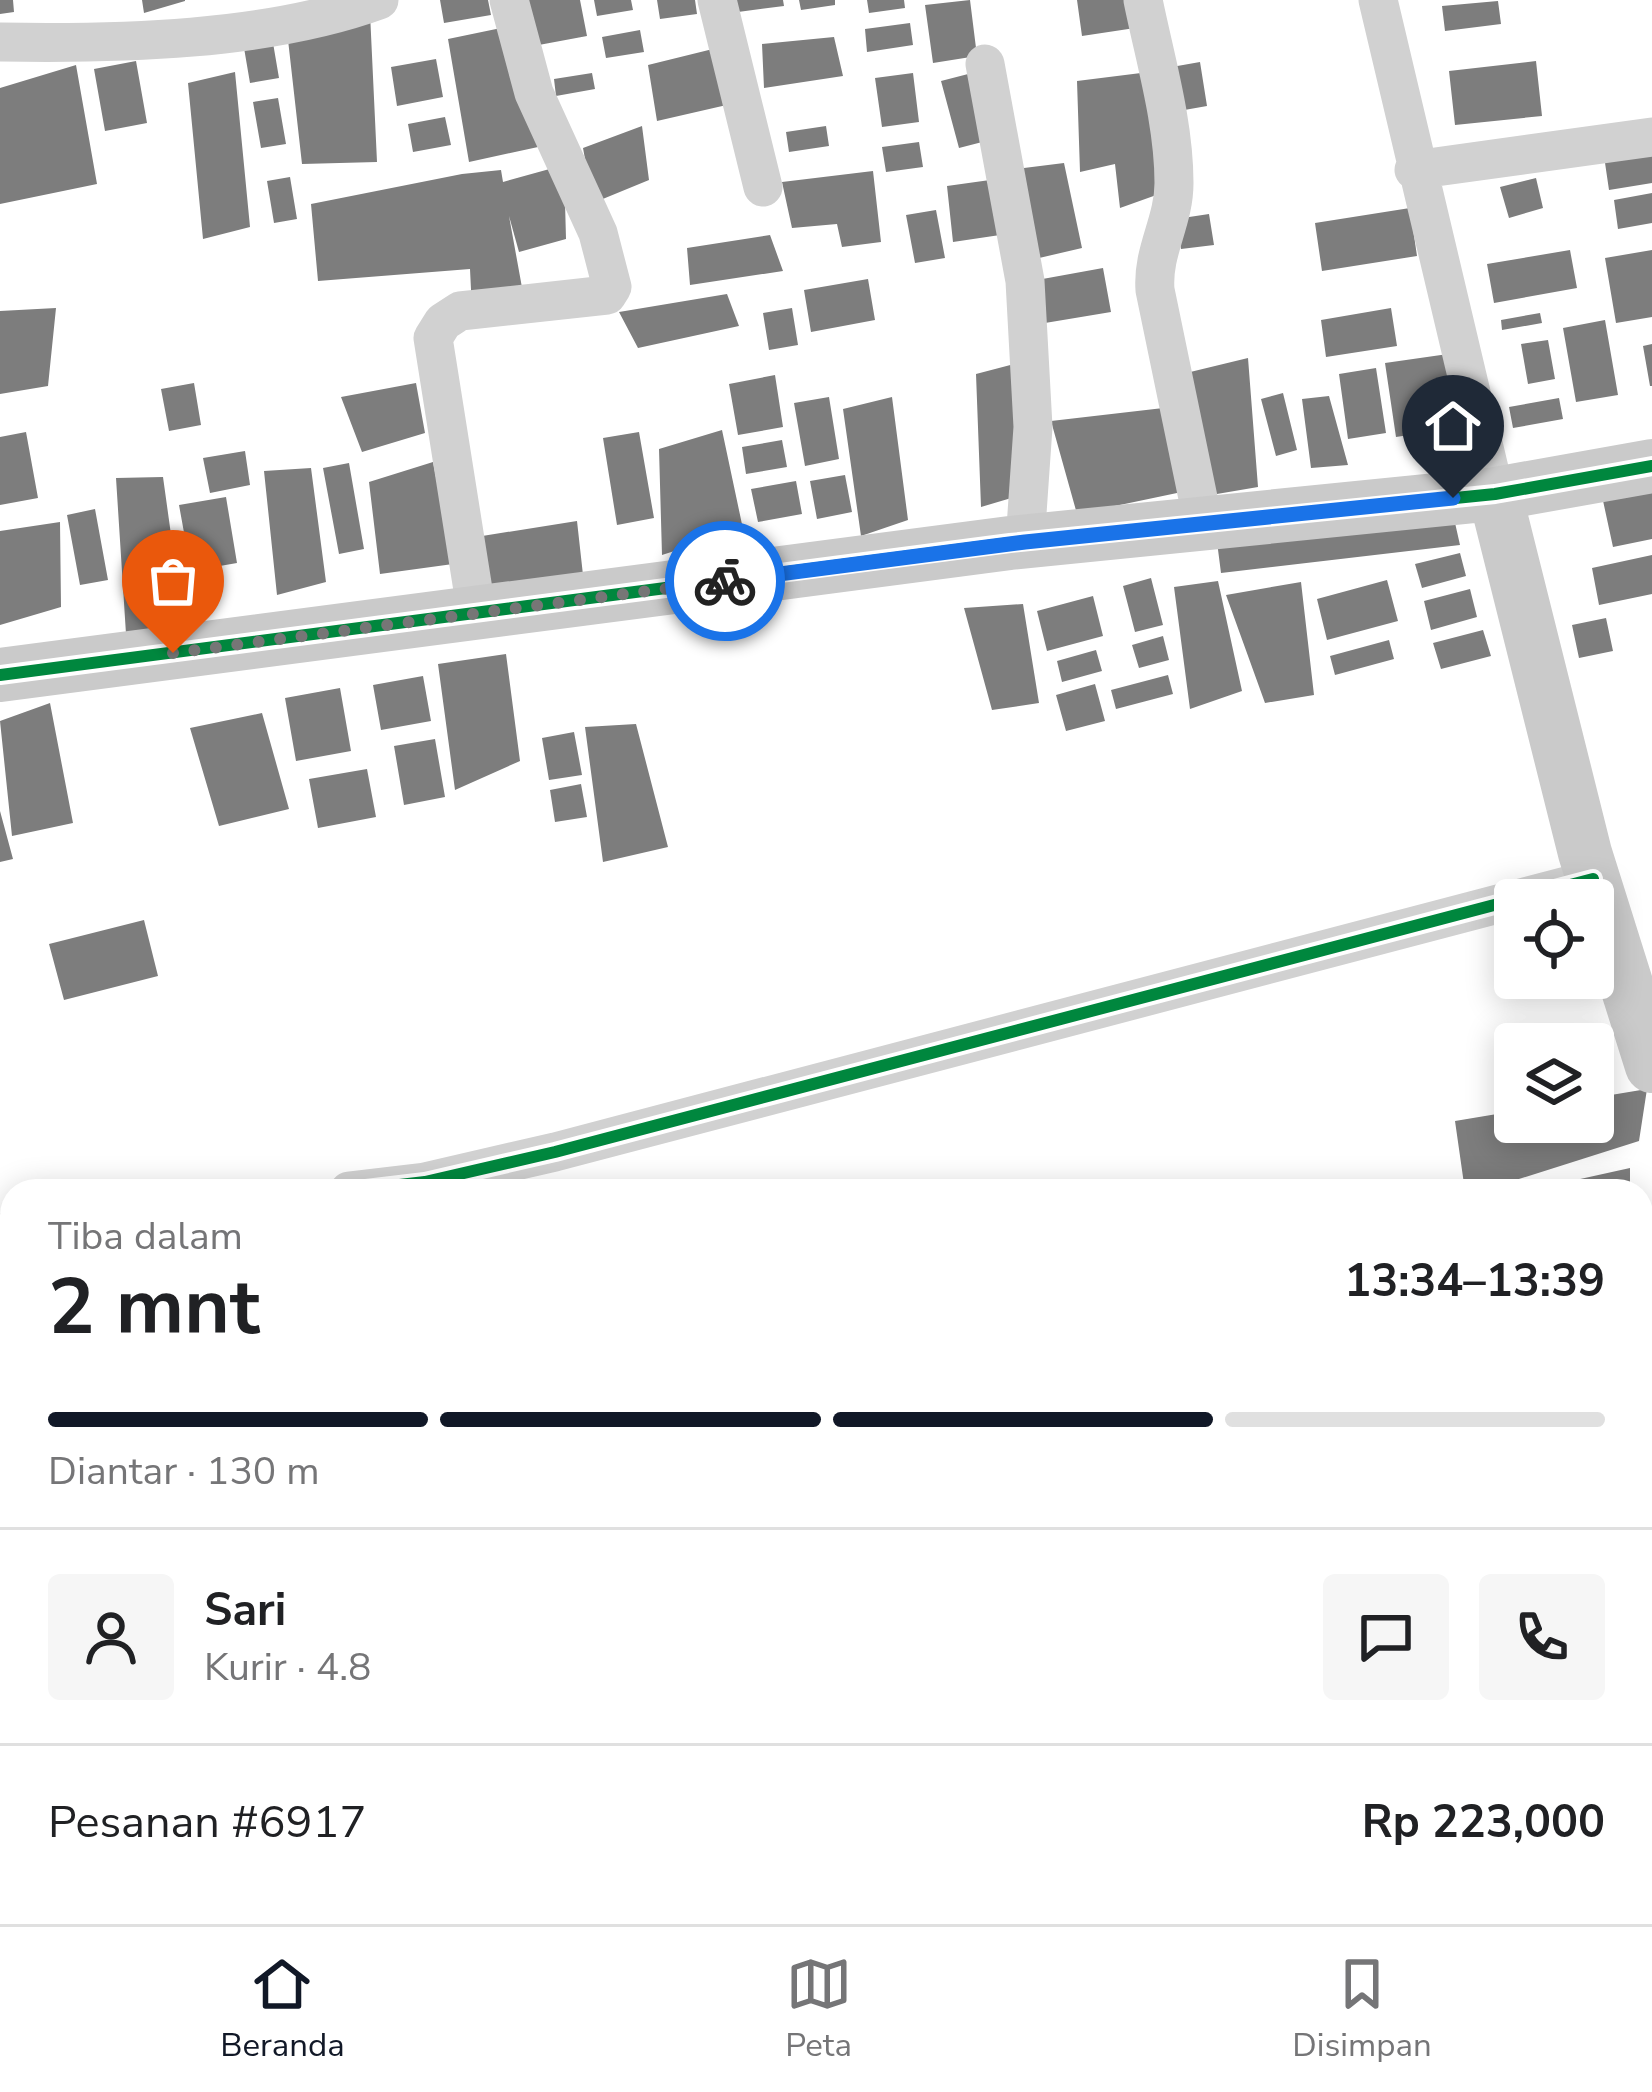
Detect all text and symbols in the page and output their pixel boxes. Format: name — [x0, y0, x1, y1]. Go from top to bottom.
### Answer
pin — [1402, 375, 1504, 498]
icon: home — [1420, 393, 1486, 459]
courier — [665, 521, 785, 641]
pin — [122, 530, 224, 653]
icon: bag — [140, 548, 206, 614]
icon: bike — [692, 548, 758, 614]
map controls — [1494, 879, 1614, 1143]
button: locate — [1494, 879, 1614, 999]
button: layers — [1494, 1023, 1614, 1143]
text: Tiba dalam — [48, 1210, 243, 1263]
text: 13:34–13:39 — [1344, 1251, 1605, 1312]
text: 2 mnt — [48, 1254, 260, 1361]
text: Diantar · 130 m — [48, 1445, 320, 1498]
button: person — [48, 1574, 174, 1700]
button: chat — [1323, 1574, 1449, 1700]
button: phone — [1479, 1574, 1605, 1700]
text: Sari — [204, 1580, 286, 1641]
text: Kurir · 4.8 — [204, 1641, 371, 1694]
text: Pesanan #6917 — [48, 1792, 366, 1853]
text: Rp 223,000 — [1362, 1792, 1605, 1853]
tab: Beranda — [220, 1951, 345, 2068]
tab: Peta — [785, 1951, 852, 2068]
tab: Disimpan — [1292, 1951, 1432, 2068]

